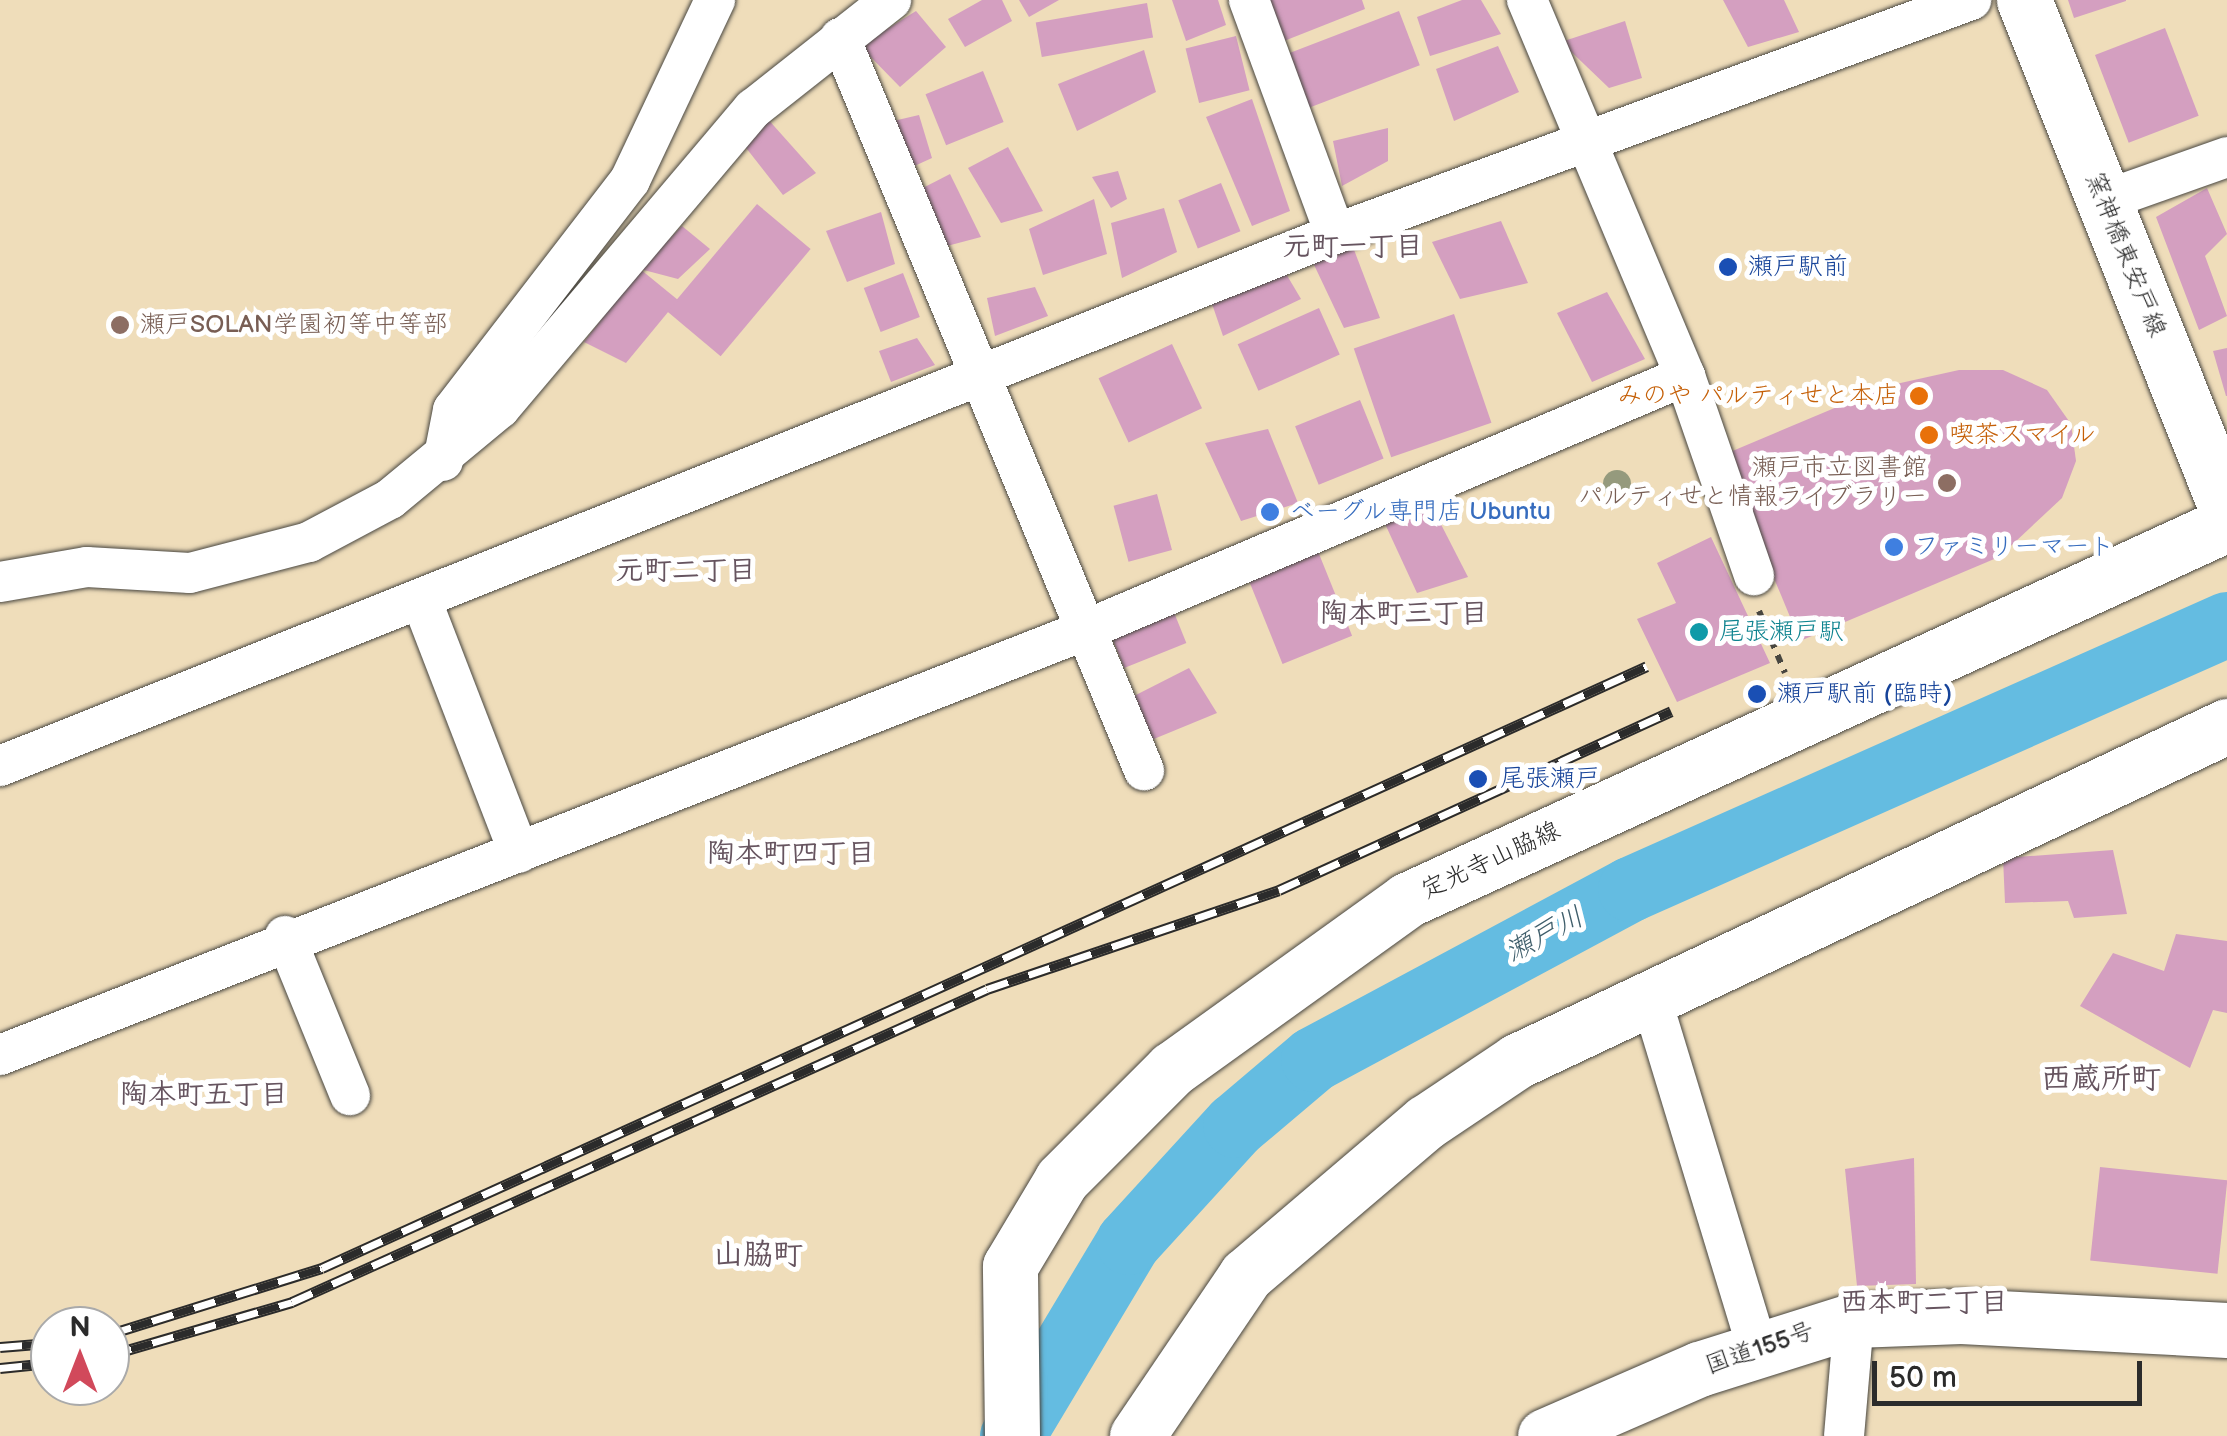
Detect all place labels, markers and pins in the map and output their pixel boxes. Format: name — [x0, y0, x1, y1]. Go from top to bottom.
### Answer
place label: 瀬戸駅前 — [1748, 252, 1848, 282]
marker: 瀬戸駅前 — [1717, 256, 1739, 278]
place label: 瀬戸SOLAN学園初等中等部 — [140, 310, 448, 340]
marker: 瀬戸SOLAN学園初等中等部 — [109, 314, 131, 336]
place label: みのや パルティせと本店 — [1617, 381, 1899, 411]
marker: みのや パルティせと本店 — [1908, 385, 1930, 407]
place label: 喫茶スマイル — [1949, 420, 2099, 450]
marker: 喫茶スマイル — [1918, 424, 1940, 446]
place label: 瀬戸市立図書館 パルティせと情報ライブラリー — [1577, 454, 1927, 513]
marker: 瀬戸市立図書館 パルティせと情報ライブラリー — [1936, 472, 1958, 494]
place label: ベーグル専門店 Ubuntu — [1290, 497, 1553, 527]
marker: ベーグル専門店 Ubuntu — [1259, 501, 1281, 523]
place label: ファミリーマート — [1914, 532, 2114, 562]
marker: ファミリーマート — [1883, 536, 1905, 558]
place label: 尾張瀬戸駅 — [1719, 617, 1844, 647]
marker: 尾張瀬戸駅 — [1688, 621, 1710, 643]
place label: 瀬戸駅前 (臨時) — [1777, 679, 1952, 709]
marker: 瀬戸駅前 (臨時) — [1746, 683, 1768, 705]
place label: 尾張瀬戸 — [1500, 764, 1600, 794]
marker: 尾張瀬戸 — [1465, 766, 1491, 792]

